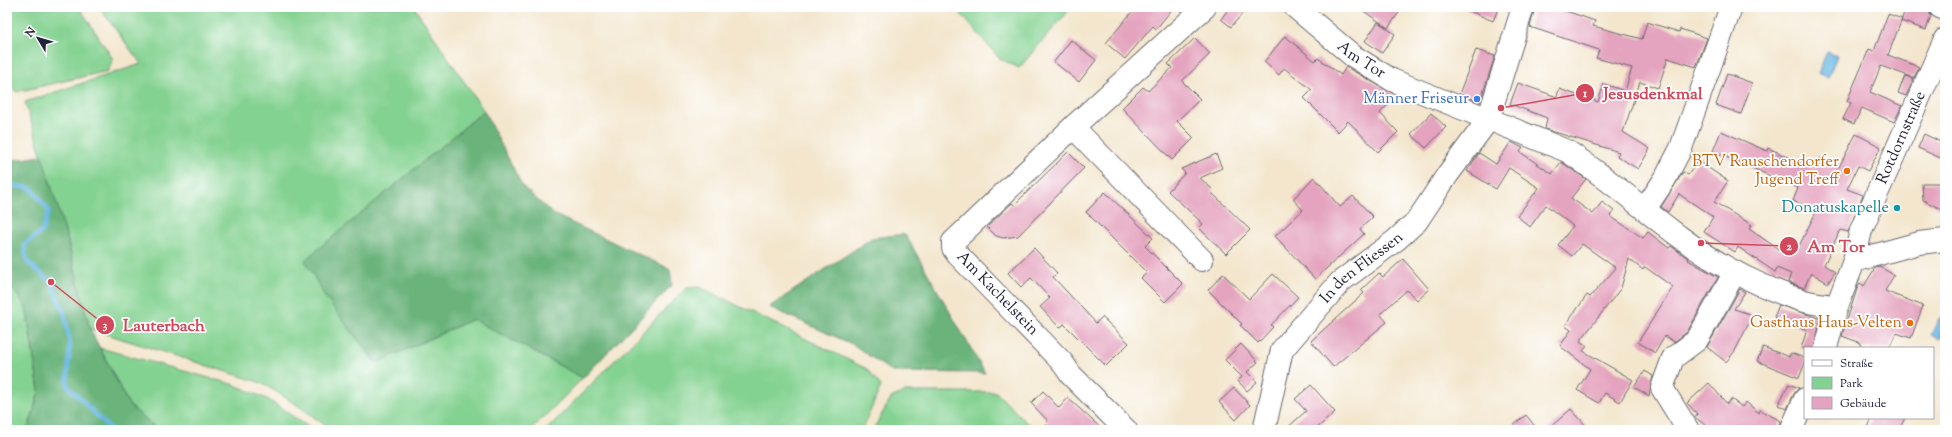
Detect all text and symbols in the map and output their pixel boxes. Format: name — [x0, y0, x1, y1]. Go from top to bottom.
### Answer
north arrow — [18, 18, 58, 58]
text: N — [21, 24, 40, 42]
street label: Am Tor — [1332, 36, 1390, 85]
callout: Jesusdenkmal — [1575, 78, 1710, 107]
text: Jesusdenkmal — [1601, 83, 1703, 107]
text: 1 — [1582, 85, 1588, 103]
place label: Männer Friseur — [1363, 88, 1469, 111]
street label: Rotdornstraße — [1871, 88, 1932, 188]
marker: Männer Friseur — [1472, 94, 1482, 104]
place label: BTV Rauschendorfer Jugend Treff — [1692, 151, 1840, 192]
marker: BTV Rauschendorfer Jugend Treff — [1842, 166, 1852, 176]
place label: Donatuskapelle — [1782, 197, 1889, 220]
marker: Donatuskapelle — [1892, 203, 1902, 213]
street label: In den Fliessen — [1315, 227, 1409, 309]
callout: Am Tor — [1779, 231, 1872, 260]
text: Am Tor — [1807, 236, 1865, 260]
text: 2 — [1786, 238, 1792, 256]
street label: Am Kachelstein — [951, 247, 1044, 342]
callout: Lauterbach — [95, 310, 213, 339]
place label: Gasthaus Haus-Velten — [1750, 312, 1903, 335]
text: Lauterbach — [123, 315, 205, 339]
text: 3 — [103, 317, 108, 335]
marker: Gasthaus Haus-Velten — [1905, 318, 1915, 328]
legend — [1804, 347, 1934, 419]
text: Straße — [1840, 355, 1874, 373]
text: Park — [1840, 375, 1863, 393]
text: Gebäude — [1840, 395, 1887, 413]

